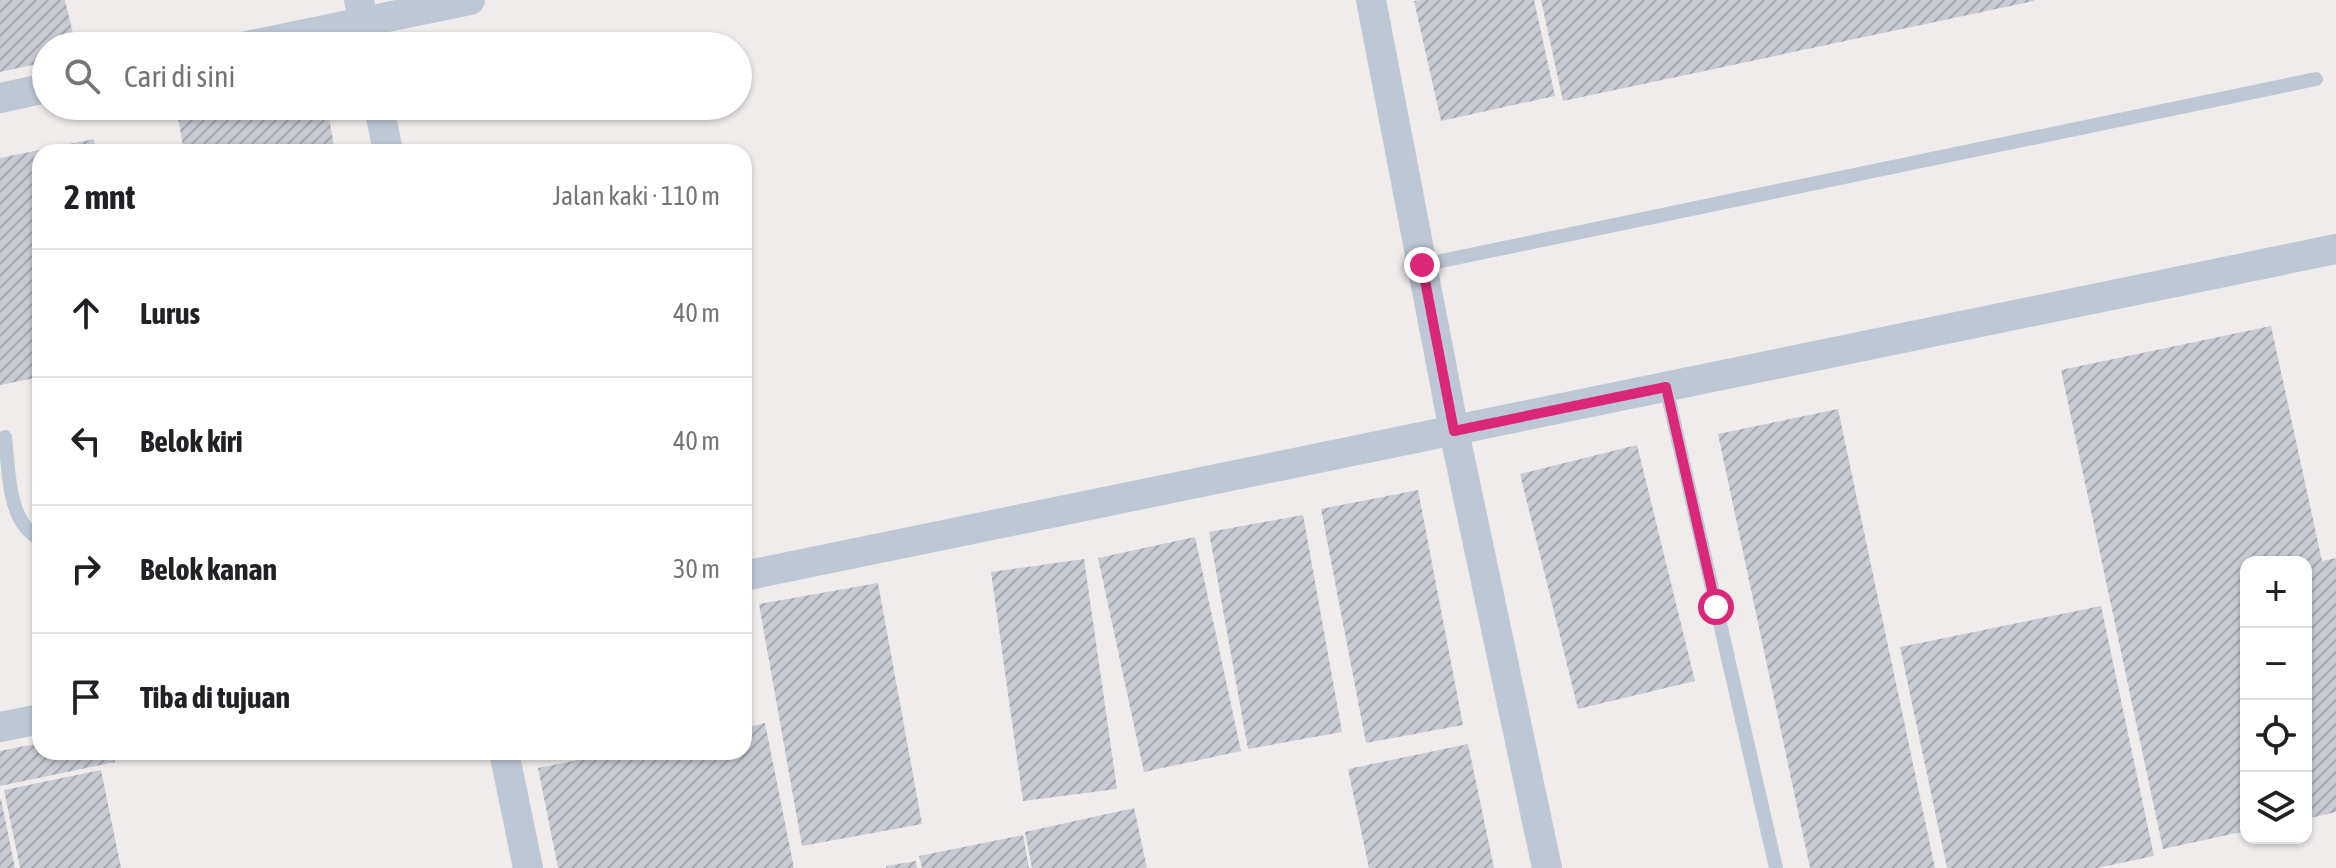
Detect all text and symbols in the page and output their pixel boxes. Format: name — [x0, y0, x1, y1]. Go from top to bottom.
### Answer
search box — [32, 32, 752, 120]
icon: search — [60, 54, 104, 98]
text: Cari di sini — [124, 59, 235, 93]
text: 2 mnt — [64, 177, 135, 216]
text: Jalan kaki · 110 m — [553, 181, 720, 211]
route end — [1404, 247, 1440, 283]
icon: ahead — [64, 291, 108, 335]
text: Lurus — [140, 296, 200, 330]
text: 40 m — [673, 298, 720, 328]
icon: left — [64, 419, 108, 463]
text: Belok kiri — [140, 424, 243, 458]
text: 40 m — [673, 426, 720, 456]
icon: right — [64, 547, 108, 591]
text: Belok kanan — [140, 552, 277, 586]
text: 30 m — [673, 554, 720, 584]
map controls — [2240, 556, 2312, 844]
button: + — [2240, 556, 2312, 628]
route start — [1698, 589, 1734, 625]
button: − — [2240, 628, 2312, 700]
icon: arrive — [64, 675, 108, 719]
text: Tiba di tujuan — [140, 680, 290, 714]
button: locate — [2240, 700, 2312, 772]
button: layers — [2240, 772, 2312, 844]

